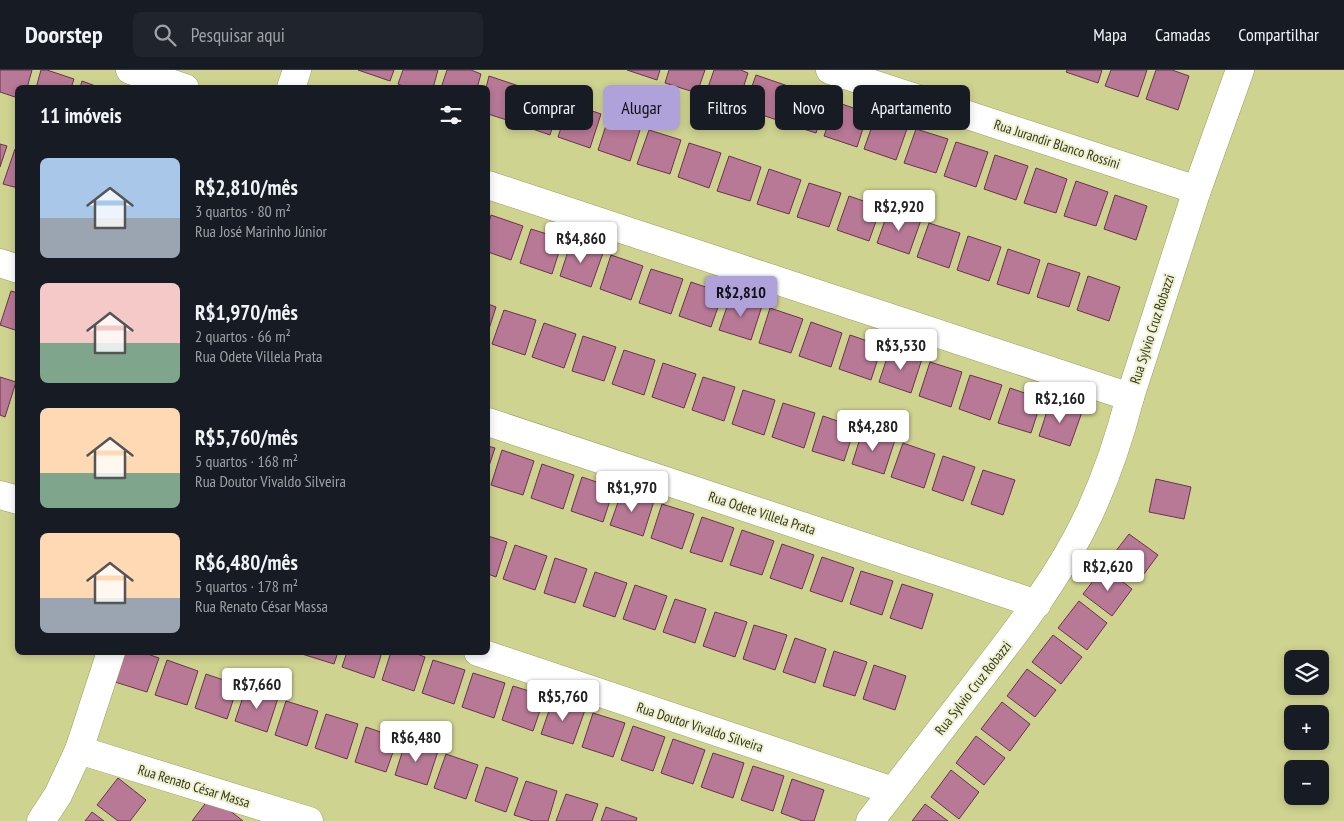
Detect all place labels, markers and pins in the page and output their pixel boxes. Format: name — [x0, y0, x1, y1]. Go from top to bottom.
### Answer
pin: R$2,920 — [853, 190, 945, 232]
pin: R$4,860 — [535, 222, 627, 264]
pin: R$2,810 — [695, 276, 787, 318]
pin: R$3,530 — [855, 328, 947, 371]
pin: R$2,160 — [1014, 382, 1106, 424]
pin: R$4,280 — [827, 410, 919, 452]
pin: R$1,970 — [586, 470, 678, 513]
pin: R$2,620 — [1062, 550, 1154, 592]
pin: R$7,660 — [211, 668, 303, 710]
pin: R$5,760 — [517, 680, 609, 722]
pin: R$6,480 — [370, 720, 462, 763]

